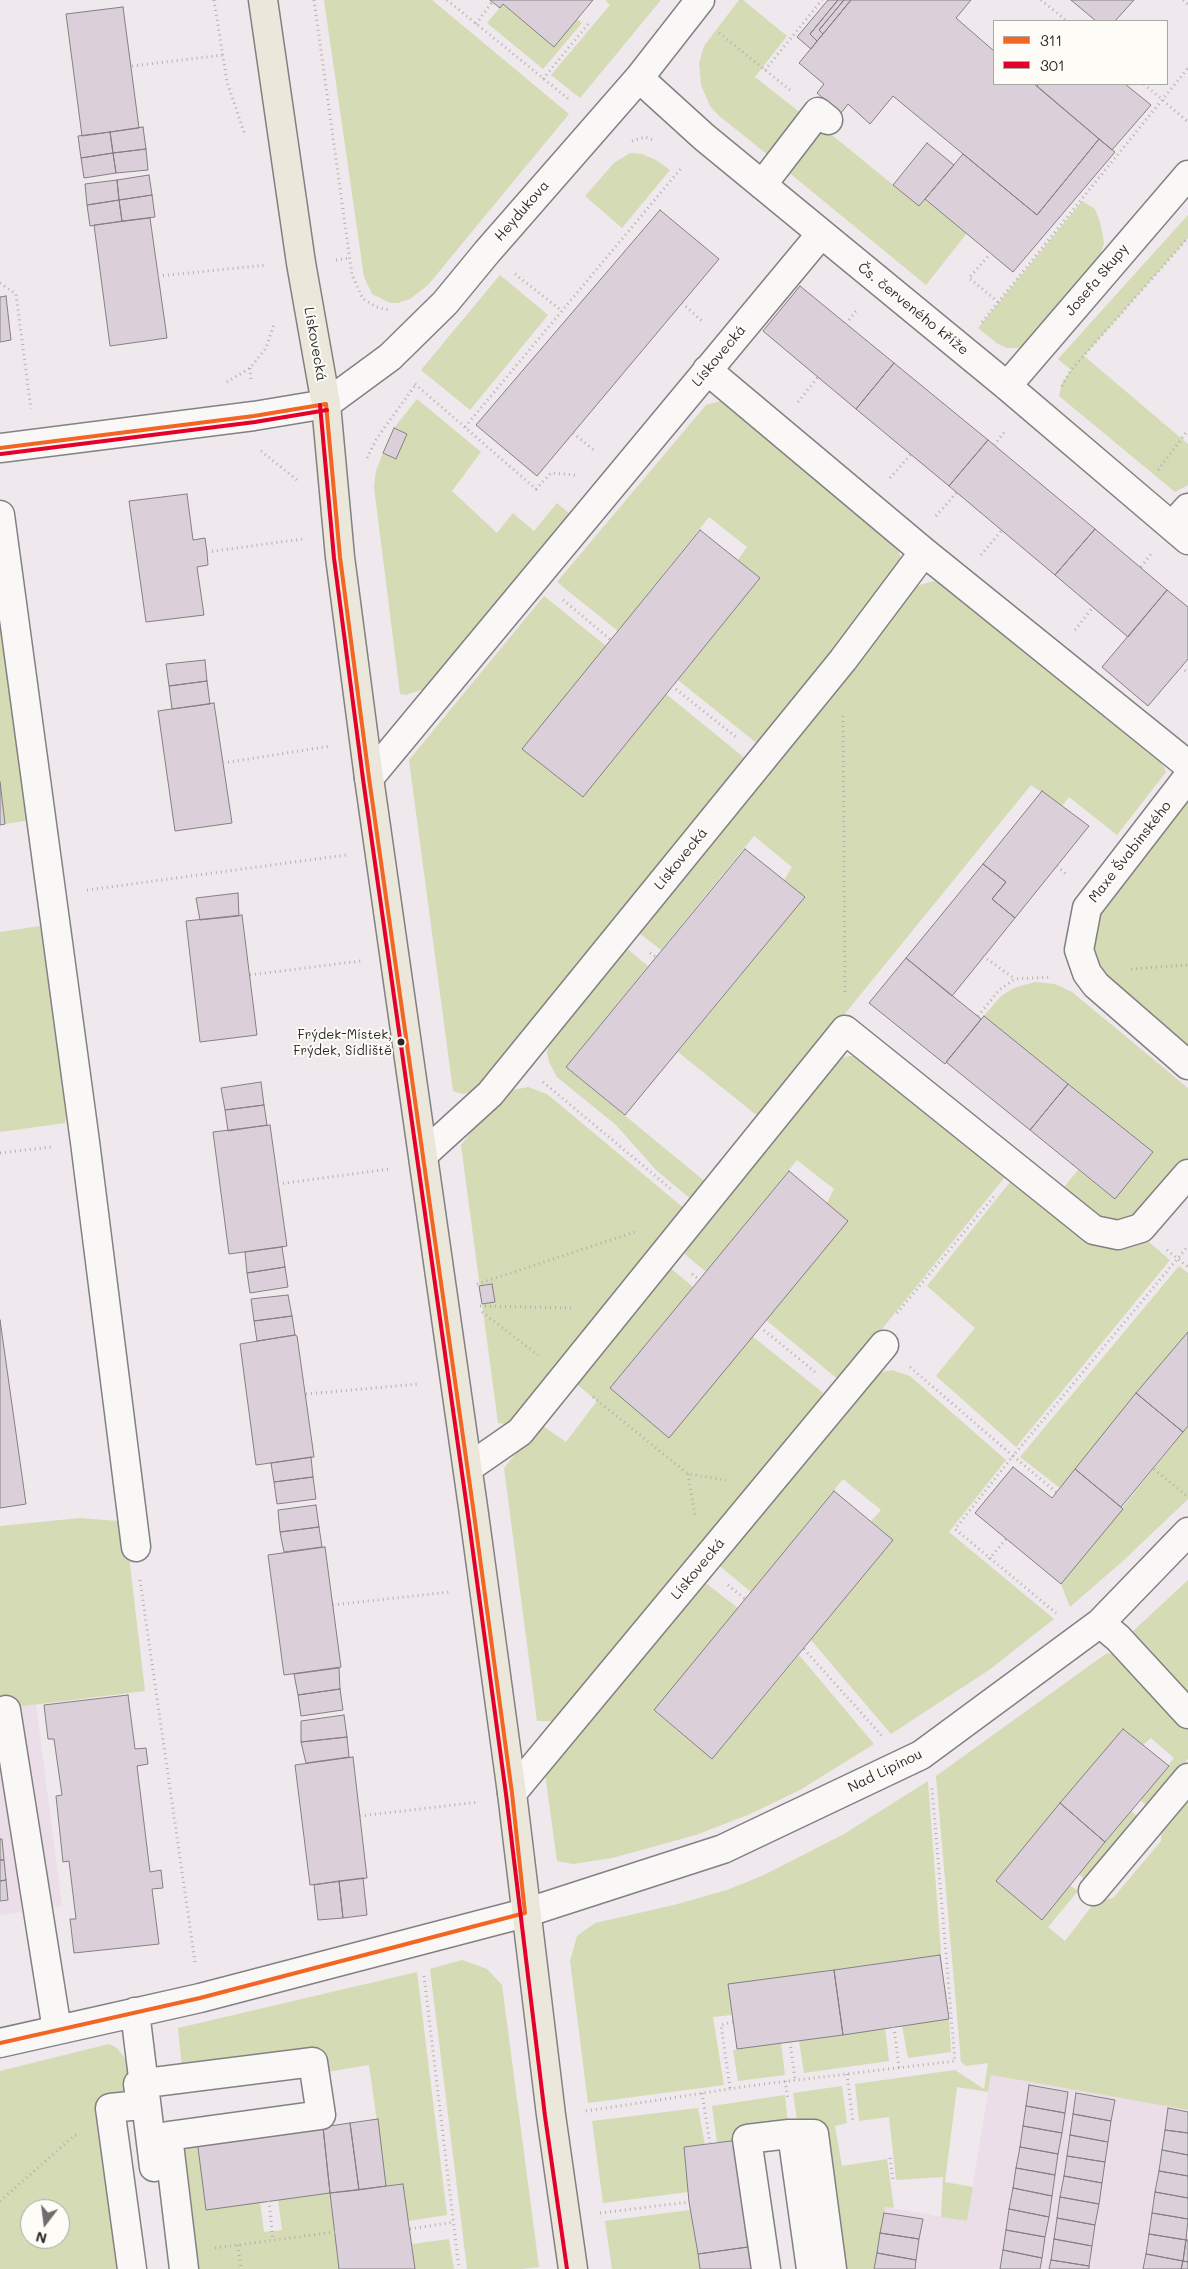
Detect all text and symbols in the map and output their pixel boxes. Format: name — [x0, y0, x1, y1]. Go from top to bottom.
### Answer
legend — [993, 20, 1168, 85]
text: 311 — [1040, 30, 1062, 50]
text: 301 — [1040, 55, 1065, 75]
street label: Heydukova — [491, 177, 553, 245]
street label: Josefa Skupy — [1062, 241, 1132, 319]
street label: Čs. červeného kříže — [854, 259, 972, 359]
street label: Lískovecká — [300, 306, 330, 382]
street label: Lískovecká — [689, 322, 749, 390]
street label: Maxe Švabinského — [1085, 798, 1175, 906]
street label: Lískovecká — [651, 825, 711, 893]
place label: Frýdek-Místek, Frýdek, Sídliště — [293, 1027, 392, 1058]
marker: Frýdek-Místek, Frýdek, Sídliště — [396, 1037, 406, 1047]
street label: Lískovecká — [668, 1535, 728, 1603]
street label: Nad Lipinou — [845, 1746, 925, 1796]
north arrow — [20, 2199, 70, 2249]
text: N — [34, 2227, 49, 2249]

